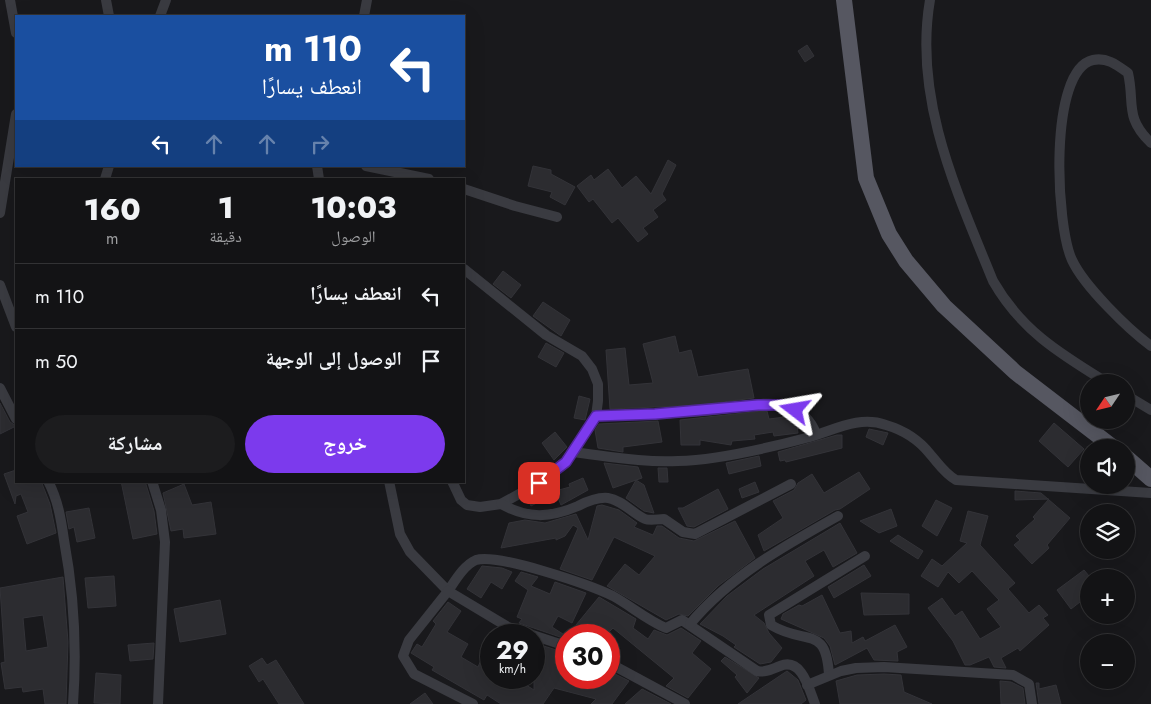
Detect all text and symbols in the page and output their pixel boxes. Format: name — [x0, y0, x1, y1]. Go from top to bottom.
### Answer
text: 110 m — [264, 24, 362, 74]
icon: left — [380, 35, 445, 100]
text: انعطف يسارًا — [262, 70, 362, 102]
icon: left — [147, 130, 175, 158]
icon: ahead — [200, 130, 228, 158]
icon: ahead — [253, 130, 281, 158]
icon: right — [306, 130, 334, 158]
text: 1 — [218, 186, 234, 229]
text: 10:03 — [311, 186, 396, 229]
text: 160 — [84, 188, 141, 231]
text: دقيقة — [209, 225, 242, 248]
text: الوصول — [331, 225, 376, 248]
text: m — [106, 227, 118, 250]
text: انعطف يسارًا — [310, 280, 402, 307]
icon: left — [417, 282, 445, 310]
text: 110 m — [35, 283, 84, 310]
text: الوصول إلى الوجهة — [266, 345, 402, 372]
icon: arrive — [417, 347, 445, 375]
text: 50 m — [35, 348, 78, 375]
north arrow — [1080, 374, 1135, 429]
map controls — [1080, 374, 1135, 689]
position arrow — [768, 383, 820, 435]
button: مشاركة — [35, 415, 235, 473]
button: خروج — [245, 415, 445, 473]
button: sound — [1080, 439, 1135, 494]
pin — [518, 462, 560, 504]
icon: arrive — [525, 469, 553, 497]
button: layers — [1080, 504, 1135, 559]
button: + — [1080, 569, 1135, 624]
speed limit sign: 30 — [555, 624, 620, 689]
text: 29 — [496, 632, 529, 668]
button: − — [1080, 634, 1135, 689]
text: km/h — [499, 660, 526, 678]

